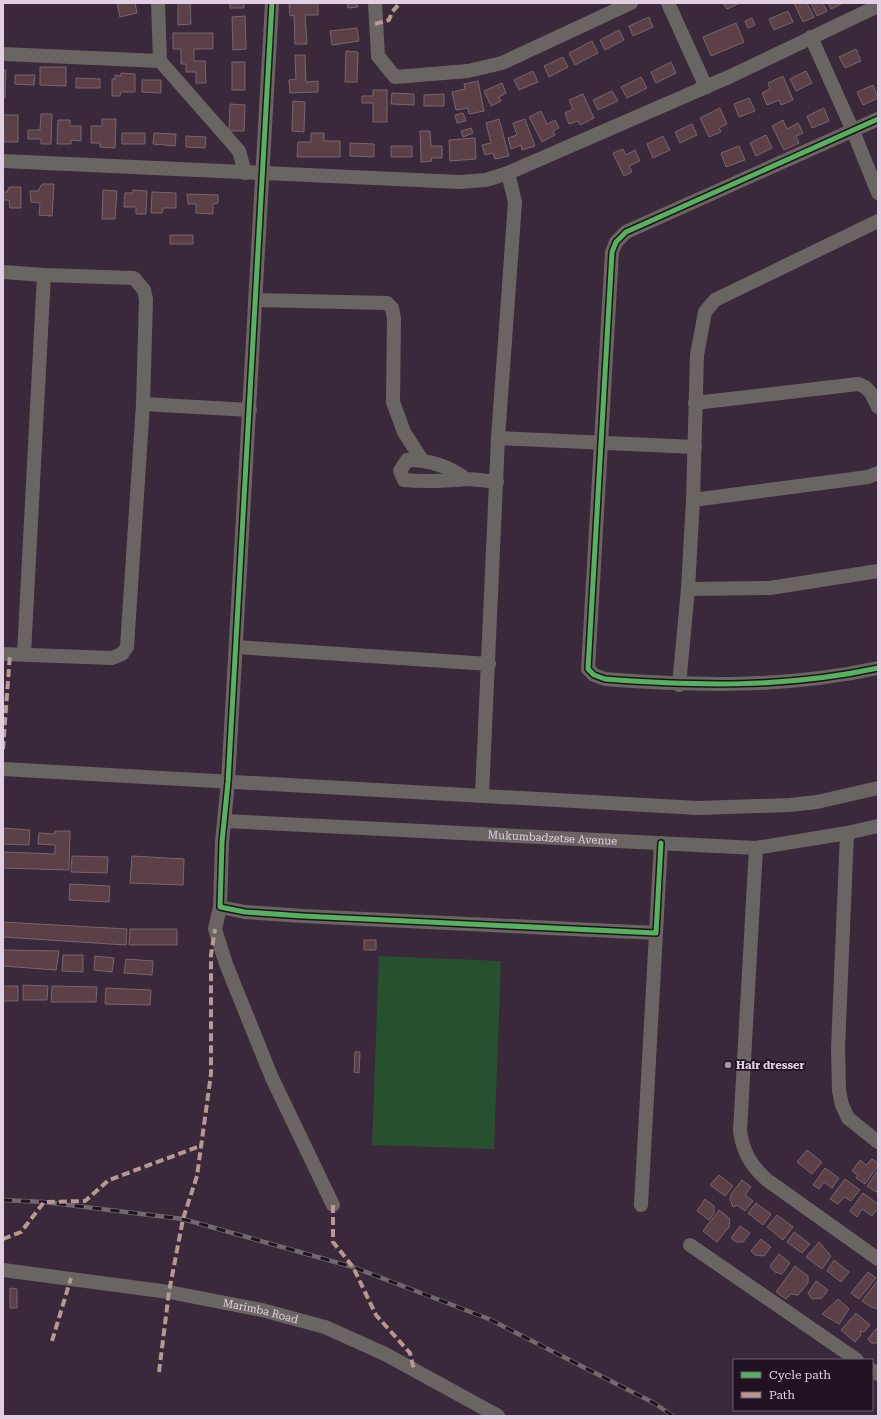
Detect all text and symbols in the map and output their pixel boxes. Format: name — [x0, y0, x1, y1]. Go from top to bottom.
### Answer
street label: Mukumbadzetse Avenue — [487, 828, 618, 848]
place label: Hair dresser — [736, 1059, 805, 1072]
marker: Hair dresser — [723, 1060, 733, 1070]
street label: Marimba Road — [222, 1297, 300, 1326]
legend — [733, 1359, 873, 1411]
text: Cycle path — [769, 1368, 831, 1382]
text: Path — [769, 1388, 795, 1402]

